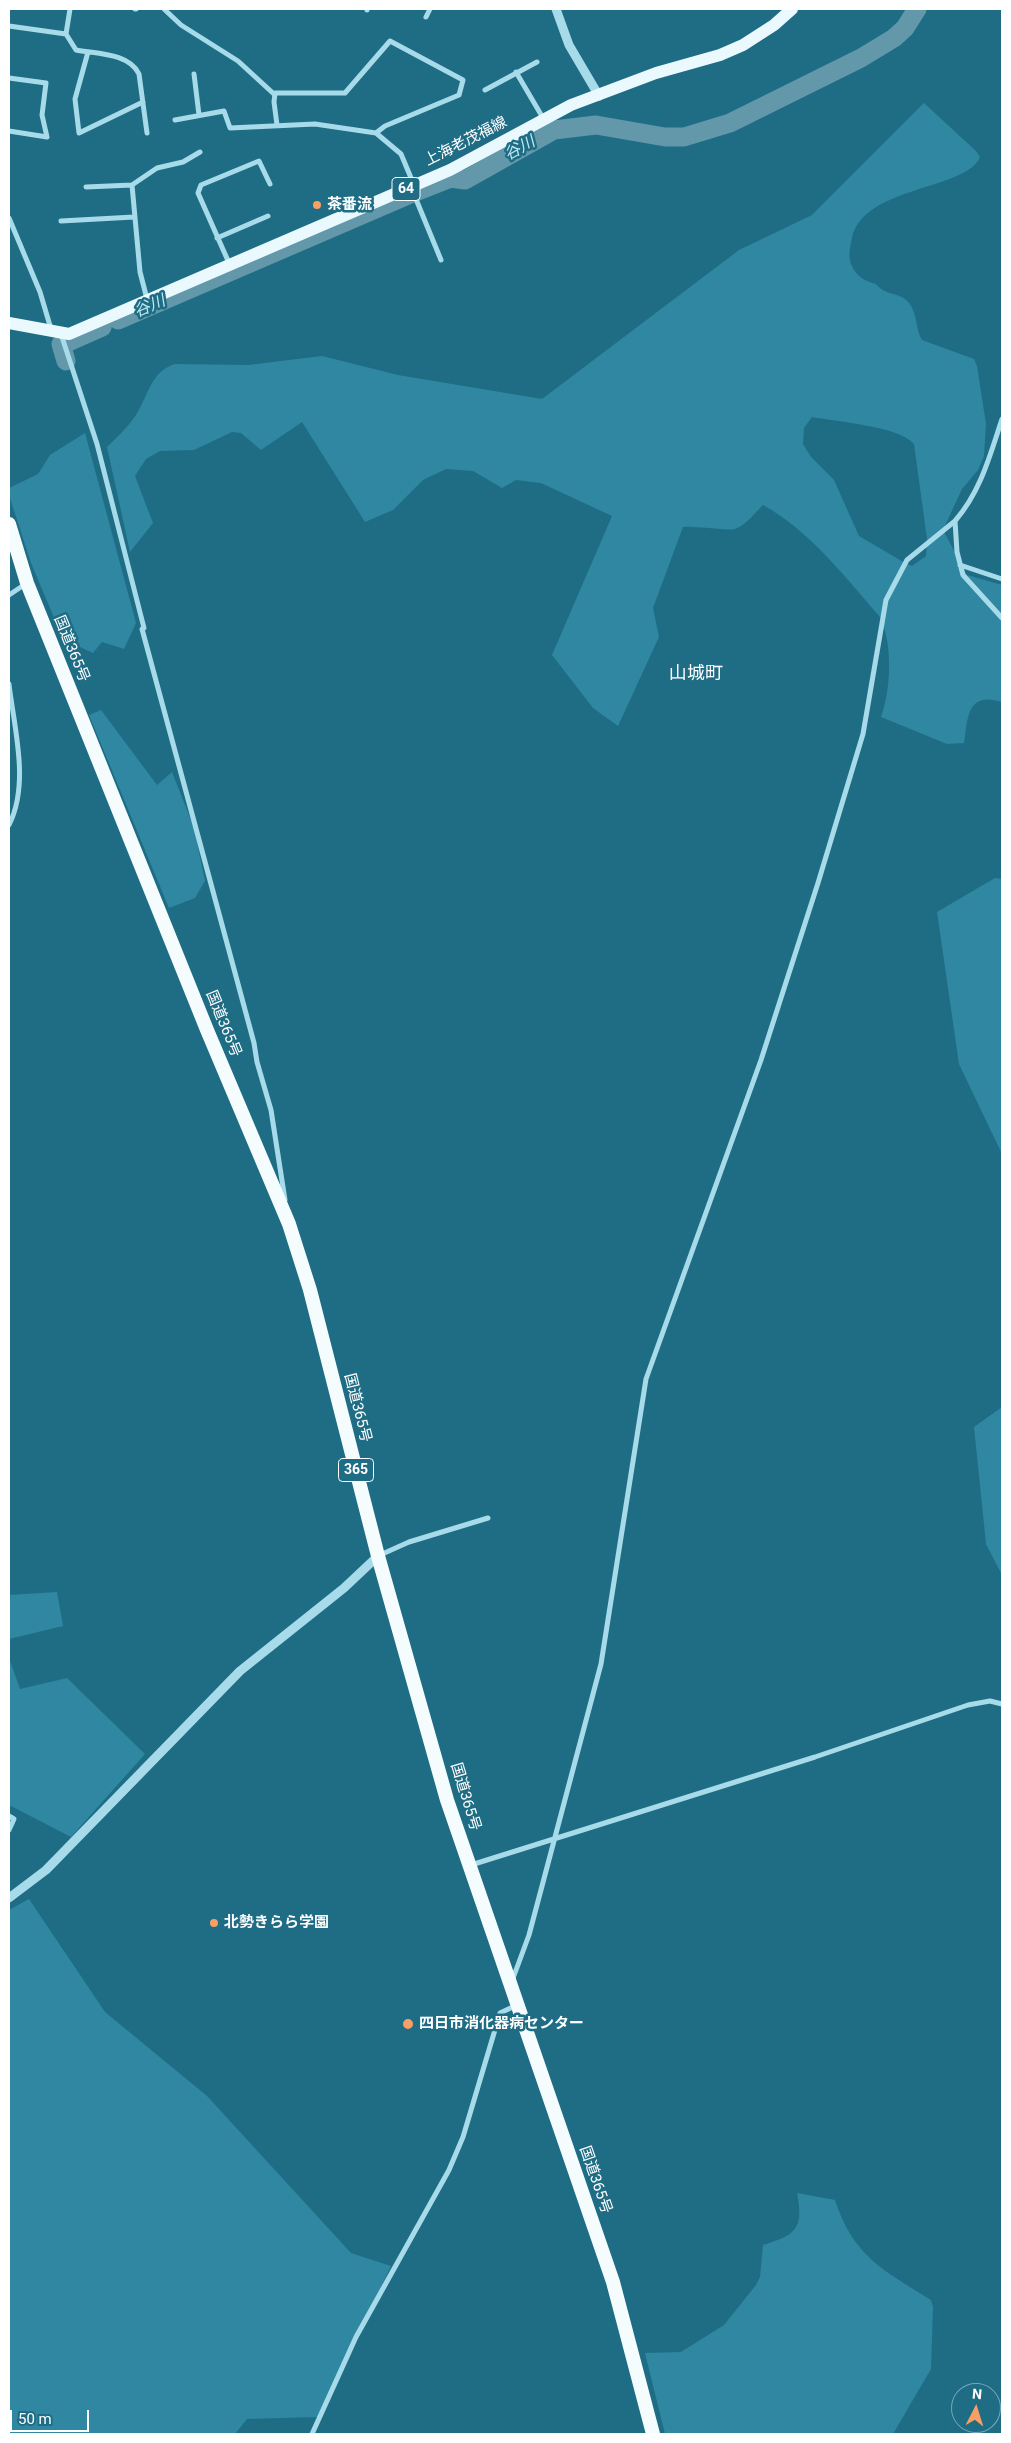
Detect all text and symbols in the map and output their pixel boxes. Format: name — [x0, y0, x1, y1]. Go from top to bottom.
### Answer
street label: 上海老茂福線 — [422, 114, 510, 170]
water label: 谷川 — [501, 133, 539, 165]
road number: 64 — [392, 178, 420, 200]
place label: 茶番流 — [327, 196, 372, 214]
marker: 茶番流 — [311, 199, 323, 211]
water label: 谷川 — [132, 292, 168, 322]
street label: 国道365号 — [49, 613, 93, 685]
district label: 山城町 — [669, 663, 723, 685]
street label: 国道365号 — [201, 988, 245, 1060]
street label: 国道365号 — [340, 1372, 374, 1444]
road number: 365 — [338, 1458, 374, 1482]
street label: 国道365号 — [446, 1761, 484, 1833]
place label: 北勢きらら学園 — [224, 1914, 329, 1932]
marker: 北勢きらら学園 — [208, 1917, 220, 1929]
place label: 四日市消化器病センター — [419, 2015, 584, 2033]
marker: 四日市消化器病センター — [401, 2017, 415, 2031]
street label: 国道365号 — [575, 2144, 615, 2216]
north arrow — [951, 2383, 1001, 2433]
text: N — [972, 2386, 983, 2402]
scale bar — [12, 2400, 91, 2432]
text: 50 m — [18, 2410, 52, 2428]

